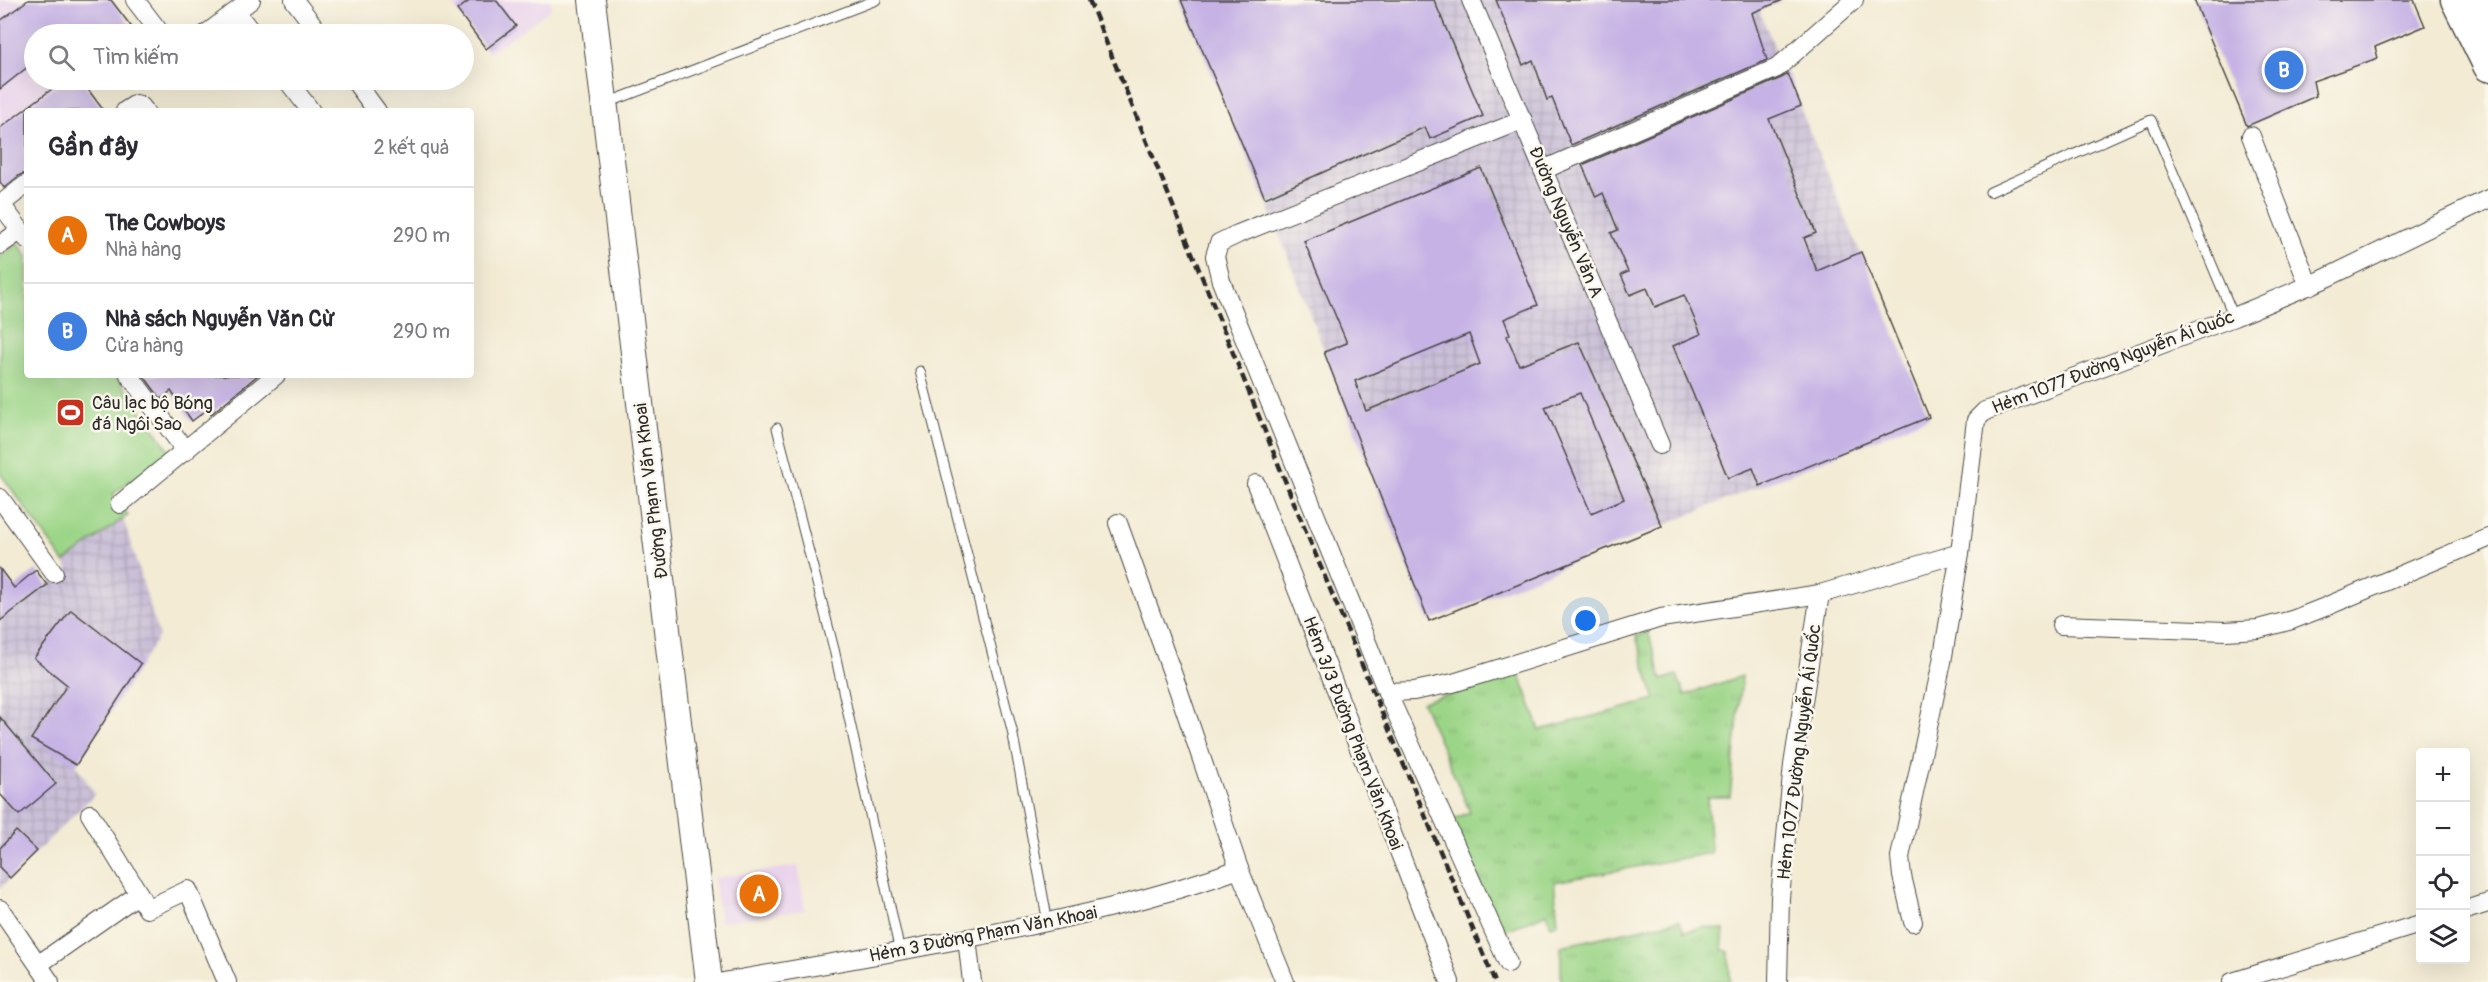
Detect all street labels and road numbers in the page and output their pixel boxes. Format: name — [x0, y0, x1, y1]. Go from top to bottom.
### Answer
street label: Đường Nguyễn Văn A — [1523, 143, 1608, 302]
street label: Hẻm 1077 Đường Nguyễn Ái Quốc — [1989, 306, 2238, 419]
street label: Đường Phạm Văn Khoai — [629, 402, 674, 580]
street label: Hẻm 3/3 Đường Phạm Văn Khoai — [1297, 613, 1408, 853]
street label: Hẻm 1077 Đường Nguyễn Ái Quốc — [1772, 623, 1827, 881]
street label: Hẻm 3 Đường Phạm Văn Khoai — [867, 901, 1099, 968]

